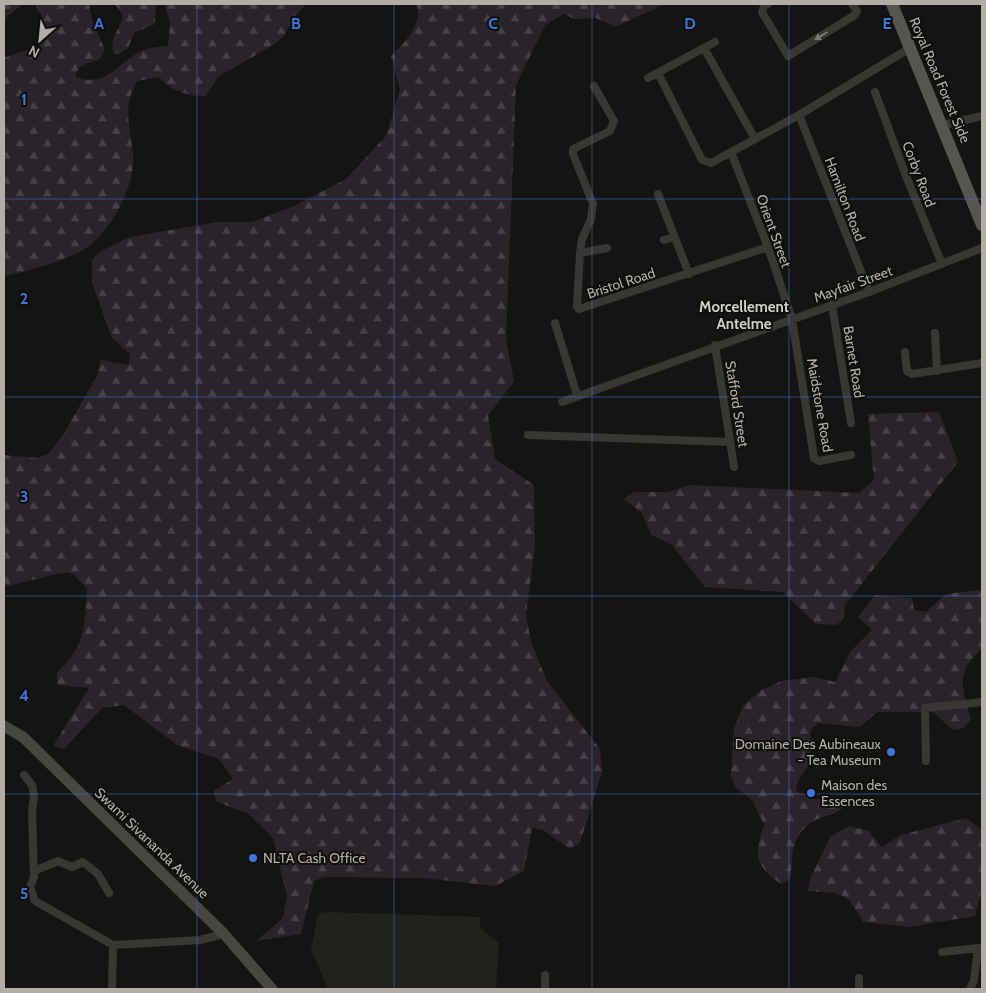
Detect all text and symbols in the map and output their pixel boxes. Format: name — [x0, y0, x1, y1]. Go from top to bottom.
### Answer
text: A — [94, 14, 104, 33]
text: B — [291, 14, 301, 33]
text: C — [488, 14, 498, 33]
text: D — [684, 14, 696, 33]
text: E — [882, 14, 892, 33]
street label: Royal Road Forest Side — [905, 14, 975, 146]
north arrow — [15, 15, 65, 65]
one-way arrow — [814, 32, 827, 41]
text: N — [26, 41, 43, 62]
text: 1 — [21, 90, 27, 109]
street label: Corby Road — [898, 139, 940, 209]
street label: Hamilton Road — [821, 154, 869, 244]
street label: Orient Street — [752, 192, 796, 270]
street label: Mayfair Street — [811, 261, 895, 307]
street label: Bristol Road — [585, 264, 657, 302]
text: 2 — [20, 289, 28, 308]
district label: Morcellement Antelme — [699, 298, 789, 333]
street label: Barnet Road — [839, 325, 869, 399]
street label: Maidstone Road — [803, 356, 837, 454]
street label: Stafford Street — [721, 359, 753, 449]
text: 3 — [20, 487, 28, 506]
text: 4 — [19, 686, 29, 705]
place label: Domaine Des Aubineaux - Tea Museum — [735, 735, 881, 769]
marker: Domaine Des Aubineaux - Tea Museum — [885, 746, 897, 758]
place label: Maison des Essences — [821, 776, 887, 810]
street label: Swami Sivananda Avenue — [91, 784, 213, 902]
marker: Maison des Essences — [805, 787, 817, 799]
place label: NLTA Cash Office — [263, 849, 366, 867]
marker: NLTA Cash Office — [247, 852, 259, 864]
text: 5 — [20, 884, 28, 903]

